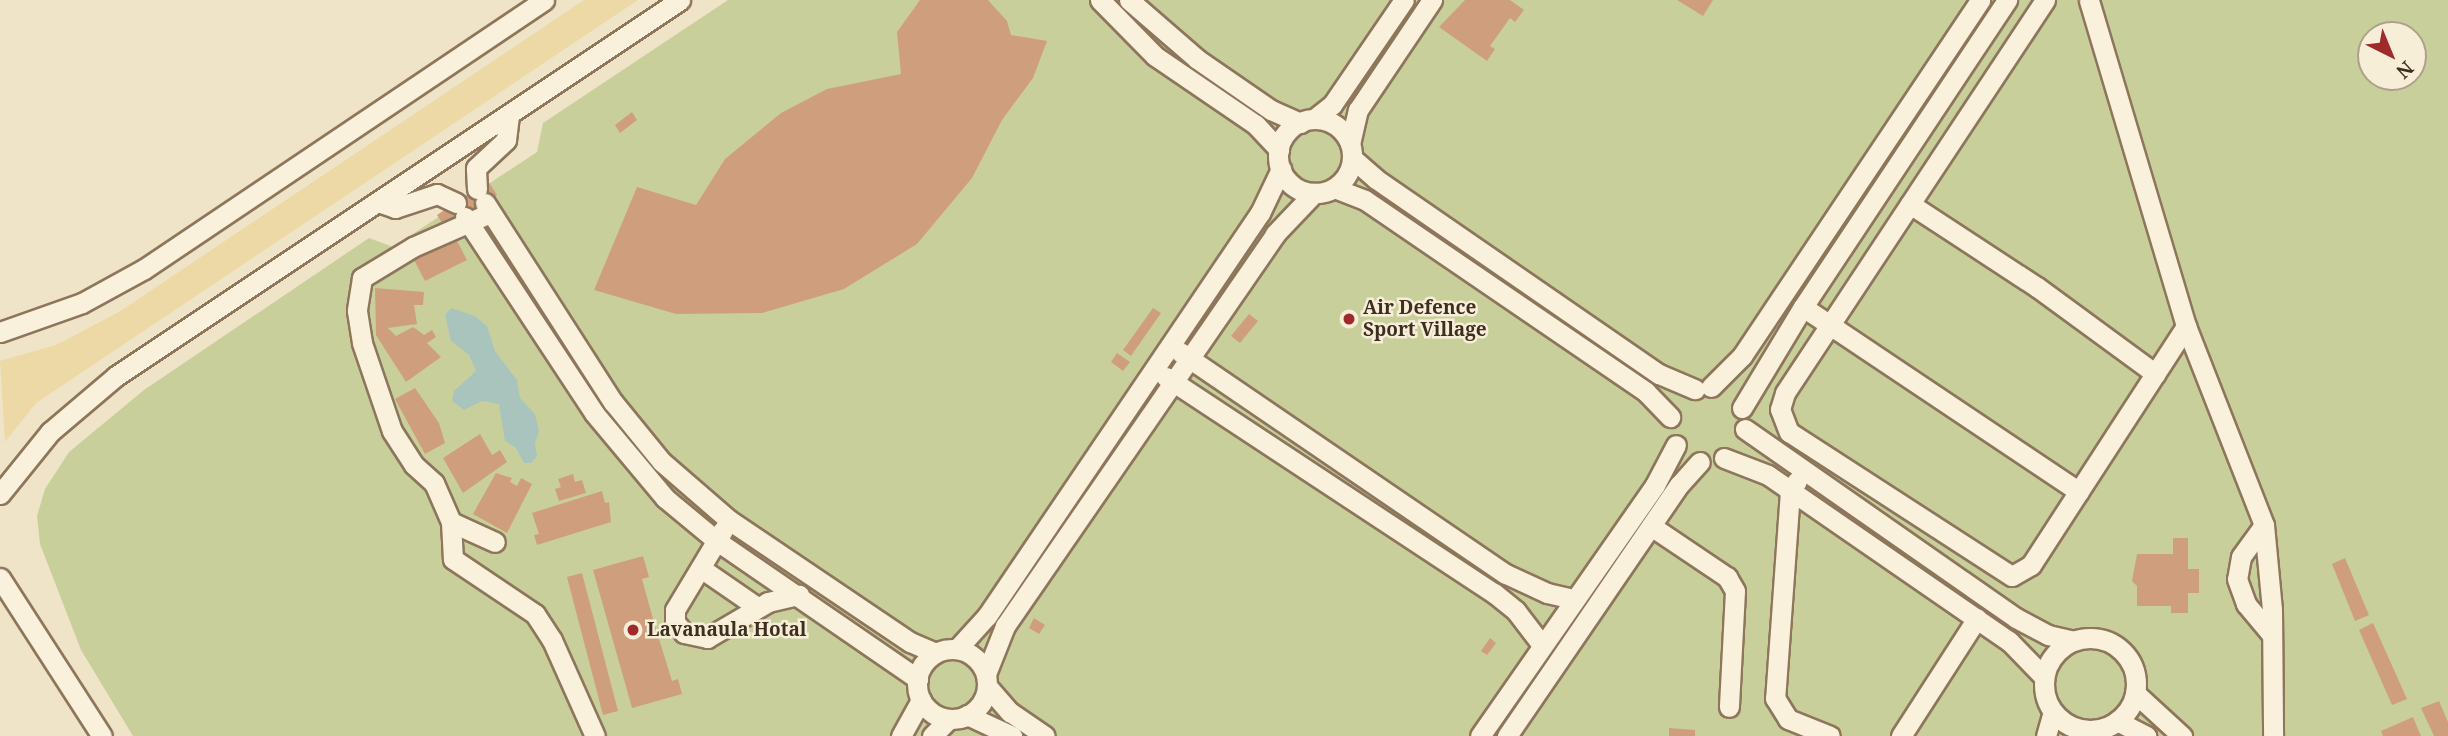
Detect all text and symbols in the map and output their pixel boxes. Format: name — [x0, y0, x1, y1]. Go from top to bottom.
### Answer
north arrow — [2357, 21, 2427, 91]
text: N — [2391, 55, 2419, 85]
place label: Air Defence Sport Village — [1363, 297, 1487, 341]
marker: Air Defence Sport Village — [1341, 311, 1357, 327]
place label: Lavanaula Hotal — [647, 619, 807, 641]
marker: Lavanaula Hotal — [625, 622, 641, 638]

